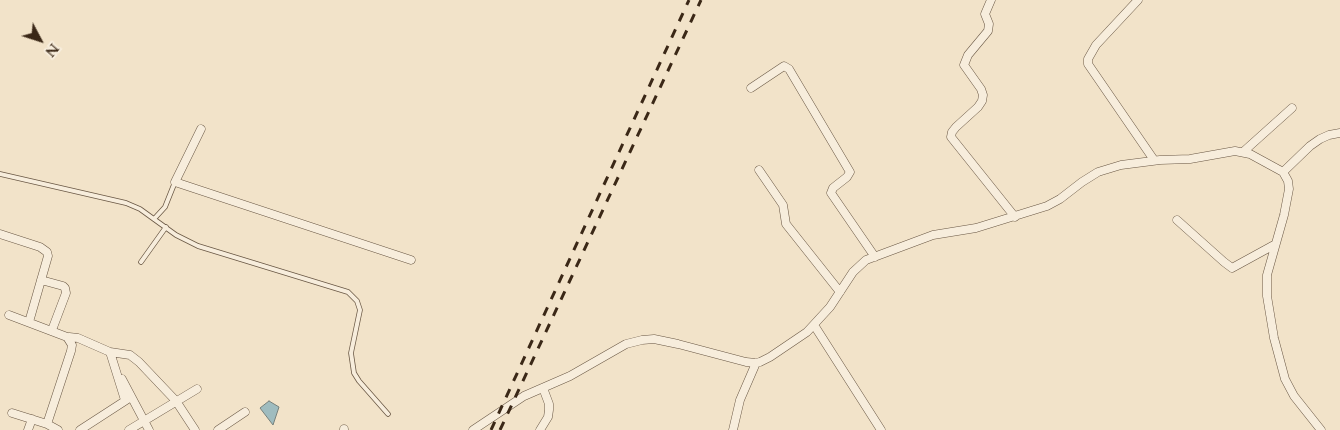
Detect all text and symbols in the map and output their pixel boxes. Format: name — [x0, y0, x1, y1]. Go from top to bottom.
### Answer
north arrow — [15, 15, 65, 65]
text: N — [41, 39, 63, 61]

